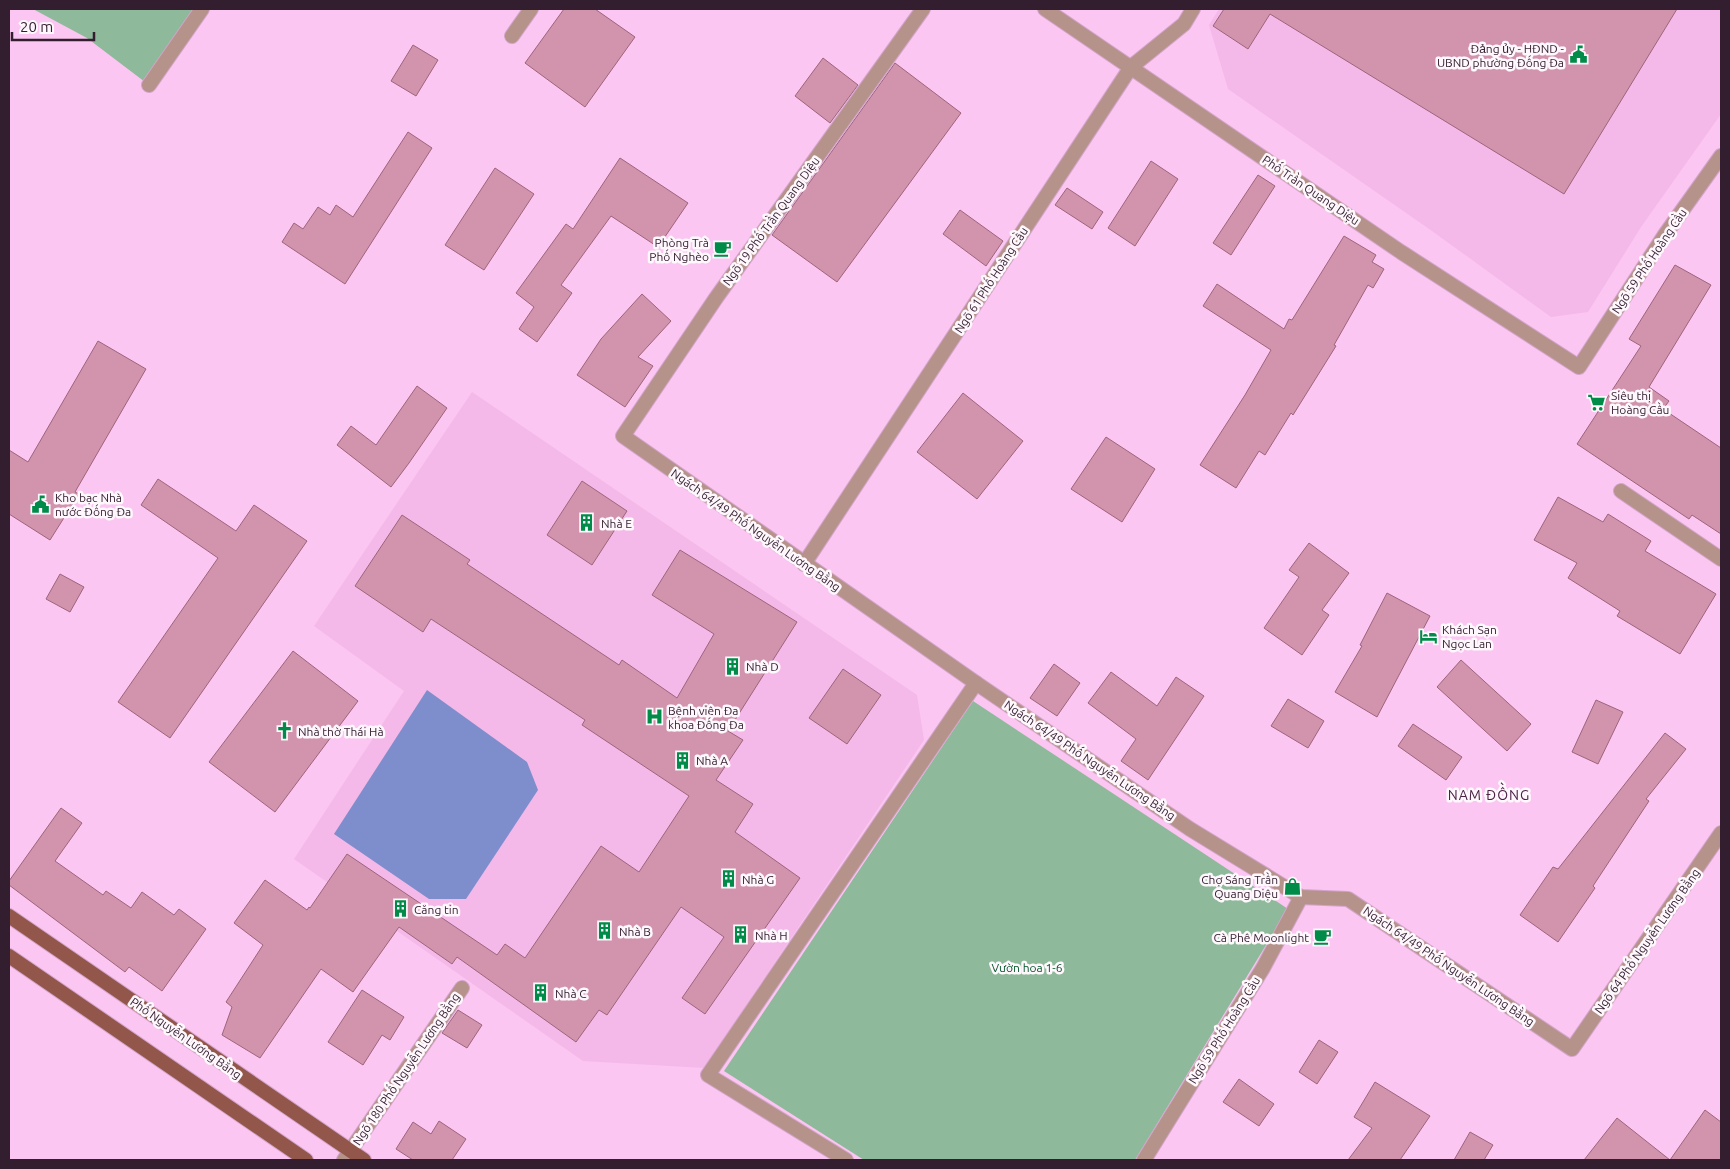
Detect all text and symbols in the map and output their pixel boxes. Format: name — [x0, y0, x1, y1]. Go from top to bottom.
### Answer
scale bar — [12, 10, 95, 42]
text: 20 m — [20, 18, 53, 35]
place label: Đảng ủy - HĐND - UBND phường Đống Đa — [1437, 42, 1565, 69]
public building icon: Đảng ủy - HĐND - UBND phường Đống Đa — [1568, 45, 1588, 65]
street label: Phố Trần Quang Diệu — [1260, 152, 1362, 228]
street label: Ngõ 19 Phố Trần Quang Diệu — [719, 154, 823, 288]
street label: Ngõ 59 Phố Hoàng Cầu — [1608, 206, 1689, 316]
street label: Ngõ 61 Phố Hoàng Cầu — [951, 224, 1030, 335]
place label: Phòng Trà Phố Nghèo — [649, 236, 709, 263]
cafe icon: Phòng Trà Phố Nghèo — [713, 239, 733, 259]
place label: Siêu thị Hoàng Cầu — [1611, 389, 1669, 416]
supermarket icon: Siêu thị Hoàng Cầu — [1587, 392, 1607, 412]
street label: Ngách 64/49 Phố Nguyễn Lương Bằng — [669, 466, 844, 594]
place label: Kho bạc Nhà nước Đống Đa — [55, 491, 131, 518]
public building icon: Kho bạc Nhà nước Đống Đa — [31, 494, 51, 514]
building icon: Nhà E — [577, 513, 597, 533]
place label: Nhà E — [601, 517, 632, 530]
place label: Khách Sạn Ngọc Lan — [1442, 623, 1497, 651]
hotel icon: Khách Sạn Ngọc Lan — [1418, 626, 1438, 646]
building icon: Nhà D — [722, 656, 742, 676]
place label: Nhà D — [746, 660, 779, 673]
street label: Ngách 64/49 Phố Nguyễn Lương Bằng — [1002, 697, 1178, 822]
place label: Bệnh viện Đa khoa Đống Đa — [668, 704, 744, 731]
hospital icon: Bệnh viện Đa khoa Đống Đa — [644, 707, 664, 727]
church icon: Nhà thờ Thái Hà — [274, 721, 294, 741]
place label: Nhà thờ Thái Hà — [298, 725, 384, 738]
building icon: Nhà A — [672, 750, 692, 770]
place label: Nhà A — [696, 754, 728, 767]
district label: NAM ĐỒNG — [1448, 782, 1530, 803]
street label: Ngõ 64 Phố Nguyễn Lương Bằng — [1591, 866, 1702, 1016]
building icon: Nhà G — [718, 869, 738, 889]
place label: Chợ Sáng Trần Quang Diệu — [1201, 872, 1278, 901]
place label: Nhà G — [742, 873, 774, 886]
shop icon: Chợ Sáng Trần Quang Diệu — [1282, 876, 1302, 896]
building icon: Căng tin — [390, 899, 410, 919]
place label: Căng tin — [414, 903, 459, 916]
street label: Ngách 64/49 Phố Nguyễn Lương Bằng — [1361, 903, 1537, 1028]
building icon: Nhà B — [595, 921, 615, 941]
place label: Nhà B — [619, 925, 651, 938]
building icon: Nhà H — [731, 925, 751, 945]
cafe icon: Cà Phê Moonlight — [1313, 927, 1333, 947]
place label: Nhà H — [755, 929, 788, 942]
place label: Cà Phê Moonlight — [1213, 931, 1309, 944]
park label: Vườn hoa 1-6 — [992, 961, 1063, 974]
street label: Ngõ 59 Phố Hoàng Cầu — [1185, 974, 1262, 1086]
building icon: Nhà C — [531, 983, 551, 1003]
place label: Nhà C — [555, 987, 587, 1000]
street label: Ngõ 180 Phố Nguyễn Lương Bằng — [349, 990, 462, 1148]
street label: Phố Nguyễn Lương Bằng — [128, 994, 244, 1081]

